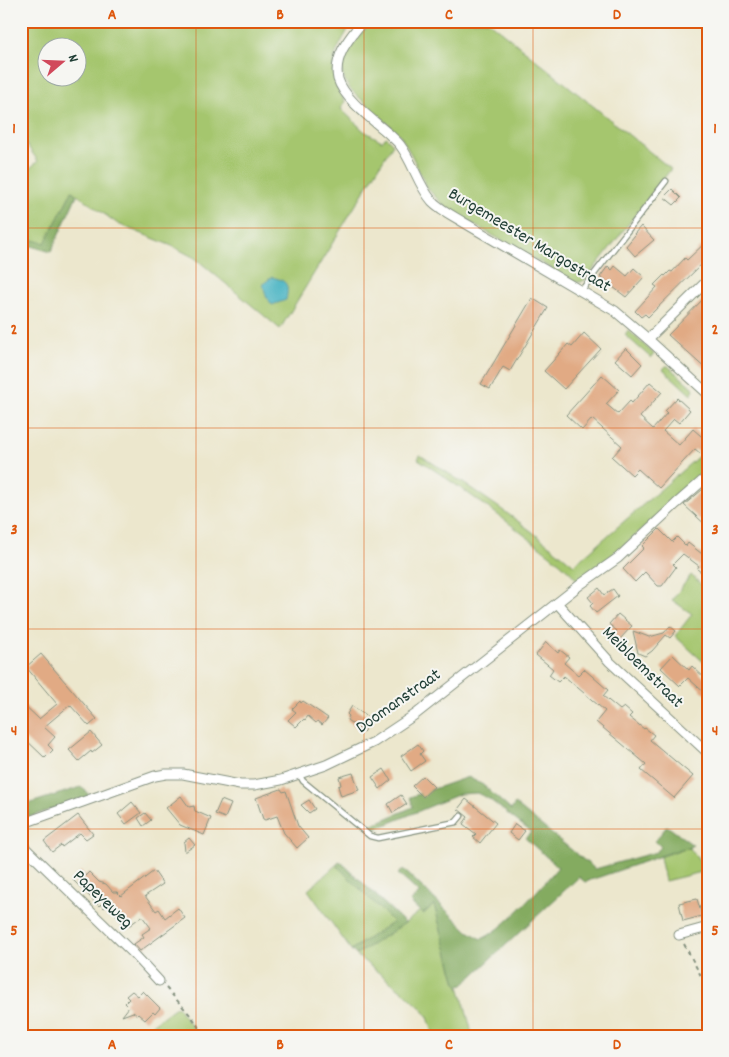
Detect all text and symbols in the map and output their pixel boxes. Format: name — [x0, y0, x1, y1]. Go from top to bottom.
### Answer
text: A — [108, 4, 117, 27]
text: B — [276, 4, 284, 27]
text: C — [445, 4, 453, 27]
text: D — [613, 4, 622, 27]
north arrow — [38, 38, 88, 88]
text: N — [62, 52, 83, 65]
text: 1 — [12, 118, 16, 141]
text: 1 — [713, 118, 717, 141]
street label: Burgemeester Margostraat — [443, 182, 615, 300]
text: 2 — [11, 319, 18, 342]
text: 2 — [712, 319, 719, 342]
text: 3 — [10, 519, 18, 542]
text: 3 — [711, 519, 719, 542]
street label: Meibloemstraat — [595, 621, 689, 715]
street label: Doomanstraat — [351, 663, 447, 741]
text: 4 — [11, 720, 17, 743]
text: 4 — [712, 720, 718, 743]
street label: Papeyeweg — [66, 865, 138, 935]
text: 5 — [10, 920, 18, 943]
text: 5 — [711, 920, 719, 943]
text: A — [108, 1034, 117, 1057]
text: B — [276, 1034, 284, 1057]
text: C — [445, 1034, 453, 1057]
text: D — [613, 1034, 622, 1057]

